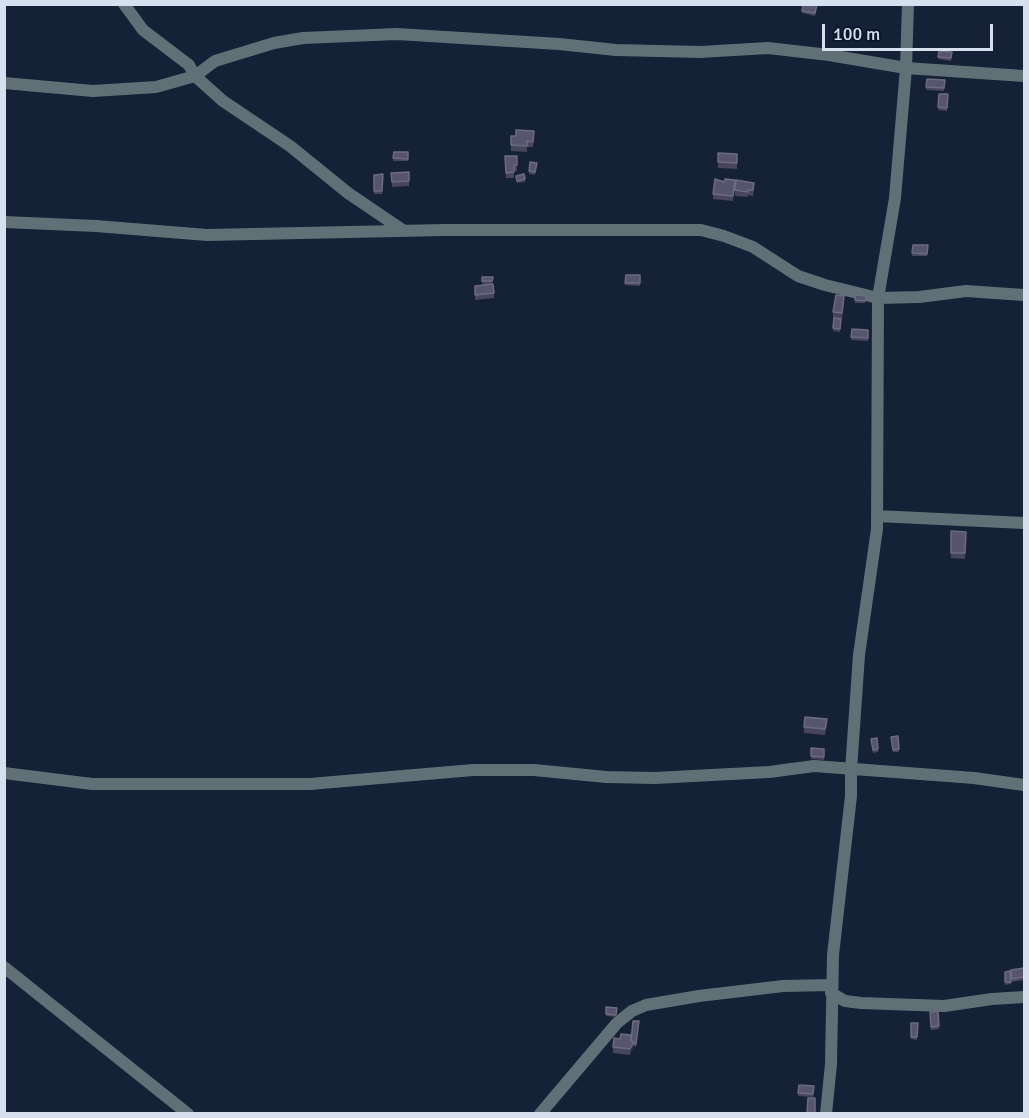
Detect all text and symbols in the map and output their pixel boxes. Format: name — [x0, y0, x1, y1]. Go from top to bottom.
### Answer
scale bar — [825, 12, 996, 50]
text: 100 m — [833, 23, 880, 45]

